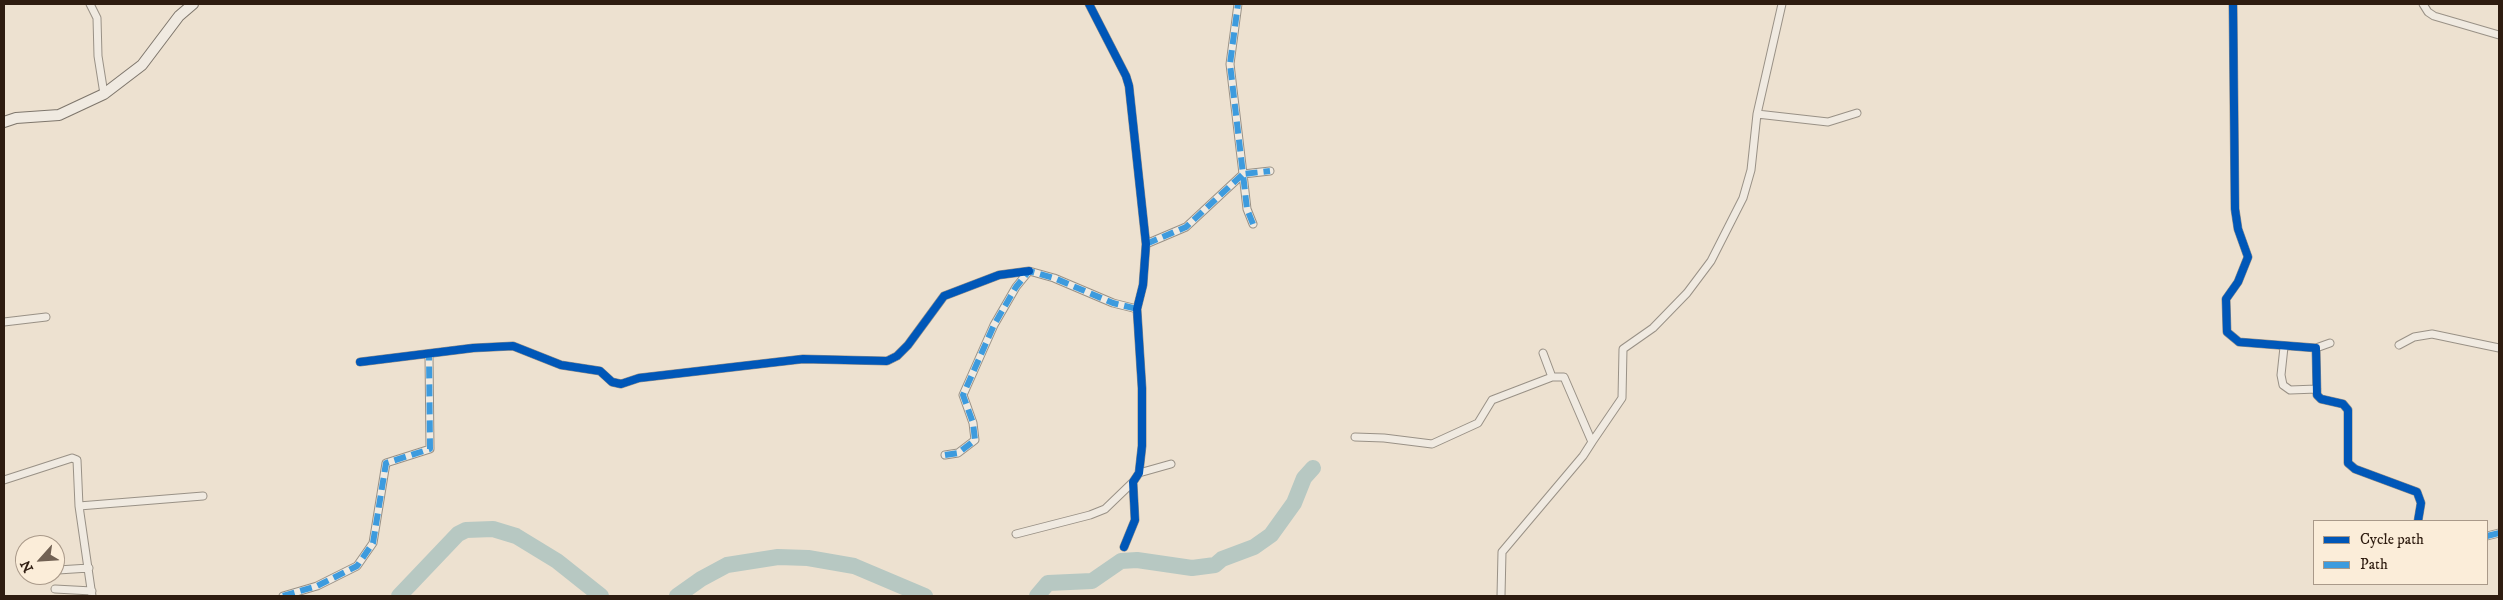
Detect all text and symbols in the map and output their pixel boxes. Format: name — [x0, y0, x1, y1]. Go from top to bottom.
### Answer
legend — [2313, 520, 2488, 585]
text: Cycle path — [2360, 530, 2424, 549]
north arrow — [15, 535, 65, 585]
text: Path — [2360, 555, 2388, 574]
text: N — [17, 557, 38, 575]

